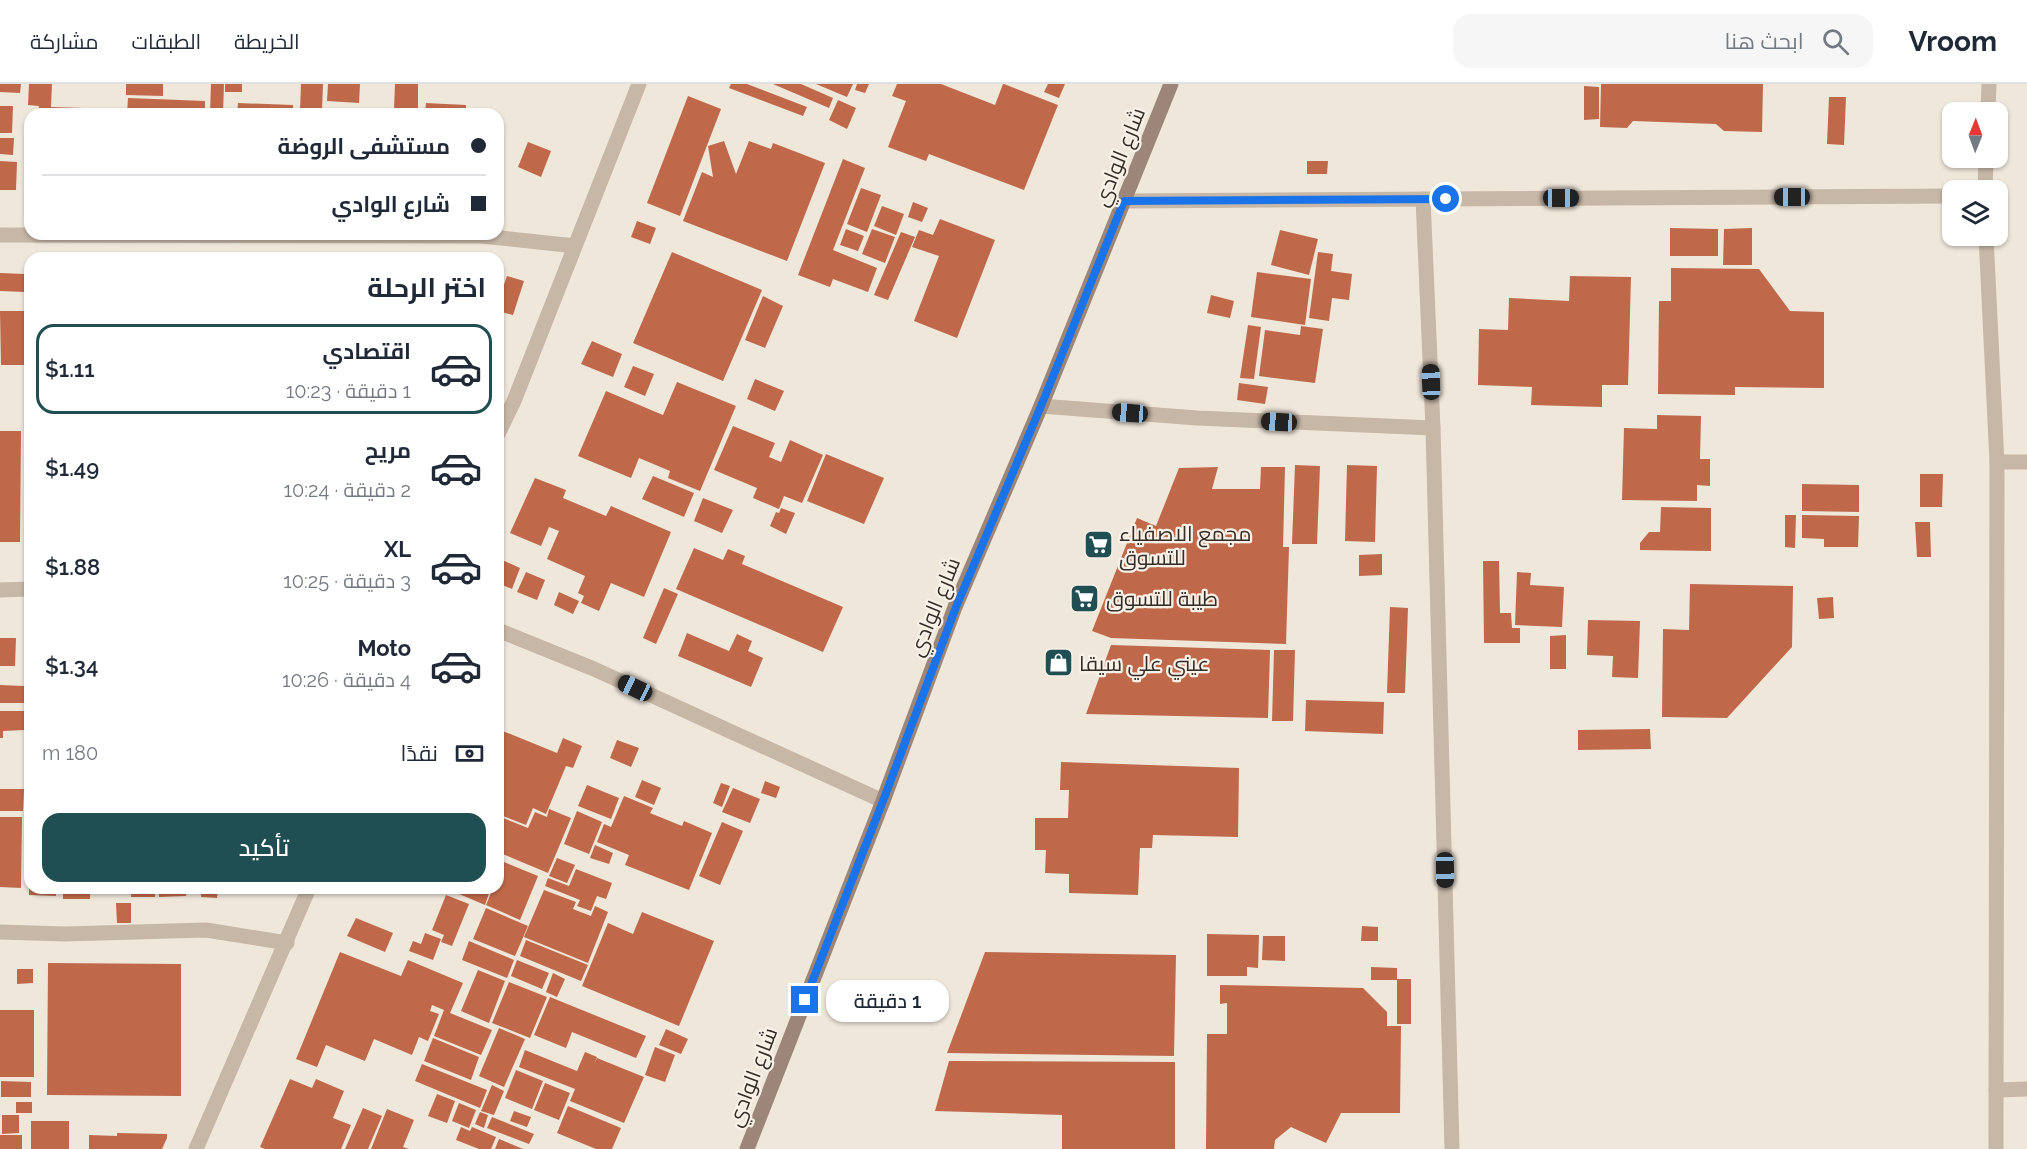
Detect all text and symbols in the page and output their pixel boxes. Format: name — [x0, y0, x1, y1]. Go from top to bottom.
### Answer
search box — [1453, 14, 1873, 68]
icon: search — [1819, 25, 1852, 58]
text: Vroom — [1909, 25, 1997, 58]
text: ابحث هنا — [1724, 28, 1804, 54]
text: مشاركة — [30, 29, 99, 54]
text: الطبقات — [132, 29, 201, 54]
text: الخريطة — [234, 29, 300, 54]
north arrow — [1942, 102, 2008, 168]
map controls — [1942, 102, 2008, 246]
street label: شارع الوادي — [1088, 104, 1154, 211]
text: مستشفى الروضة — [277, 133, 450, 159]
button: layers — [1942, 180, 2008, 246]
route start — [1432, 185, 1459, 212]
car — [1774, 188, 1810, 206]
car — [1543, 189, 1579, 207]
text: شارع الوادي — [331, 191, 450, 217]
text: اختر الرحلة — [367, 272, 486, 303]
text: اقتصادي — [322, 338, 411, 364]
icon: car — [429, 342, 483, 396]
text: $1.11 — [45, 356, 95, 382]
car — [1421, 364, 1441, 400]
text: 1 دقيقة · 10:23 — [286, 379, 411, 403]
car — [1111, 403, 1149, 423]
car — [1261, 412, 1297, 432]
text: مريح — [365, 437, 411, 463]
icon: car — [429, 441, 483, 495]
text: $1.49 — [45, 455, 99, 481]
text: 2 دقيقة · 10:24 — [284, 478, 411, 502]
place label: مجمع الاصفياء للتسوق — [1119, 521, 1252, 571]
supermarket icon: مجمع الاصفياء للتسوق — [1082, 529, 1114, 561]
text: XL — [384, 536, 411, 562]
icon: car — [429, 540, 483, 594]
text: $1.88 — [45, 554, 100, 580]
street label: شارع الوادي — [903, 554, 969, 661]
text: 3 دقيقة · 10:25 — [283, 569, 411, 593]
supermarket icon: طيبة للتسوق — [1069, 582, 1101, 614]
place label: طيبة للتسوق — [1106, 586, 1218, 612]
text: Moto — [357, 635, 411, 661]
icon: car — [429, 639, 483, 693]
shop icon: عيني علي سيقا — [1042, 647, 1074, 679]
place label: عيني علي سيقا — [1079, 651, 1209, 680]
text: $1.34 — [45, 653, 98, 679]
text: 4 دقيقة · 10:26 — [282, 668, 411, 692]
car — [615, 672, 655, 704]
icon: cash — [453, 737, 486, 770]
text: نقدًا — [400, 740, 438, 766]
text: 180 m — [42, 741, 98, 765]
button: تأكيد — [42, 813, 486, 882]
car — [1436, 852, 1454, 888]
callout: 1 دقيقة — [826, 979, 949, 1021]
route end — [791, 986, 818, 1013]
text: 1 دقيقة — [854, 989, 921, 1013]
street label: شارع الوادي — [722, 1024, 786, 1132]

